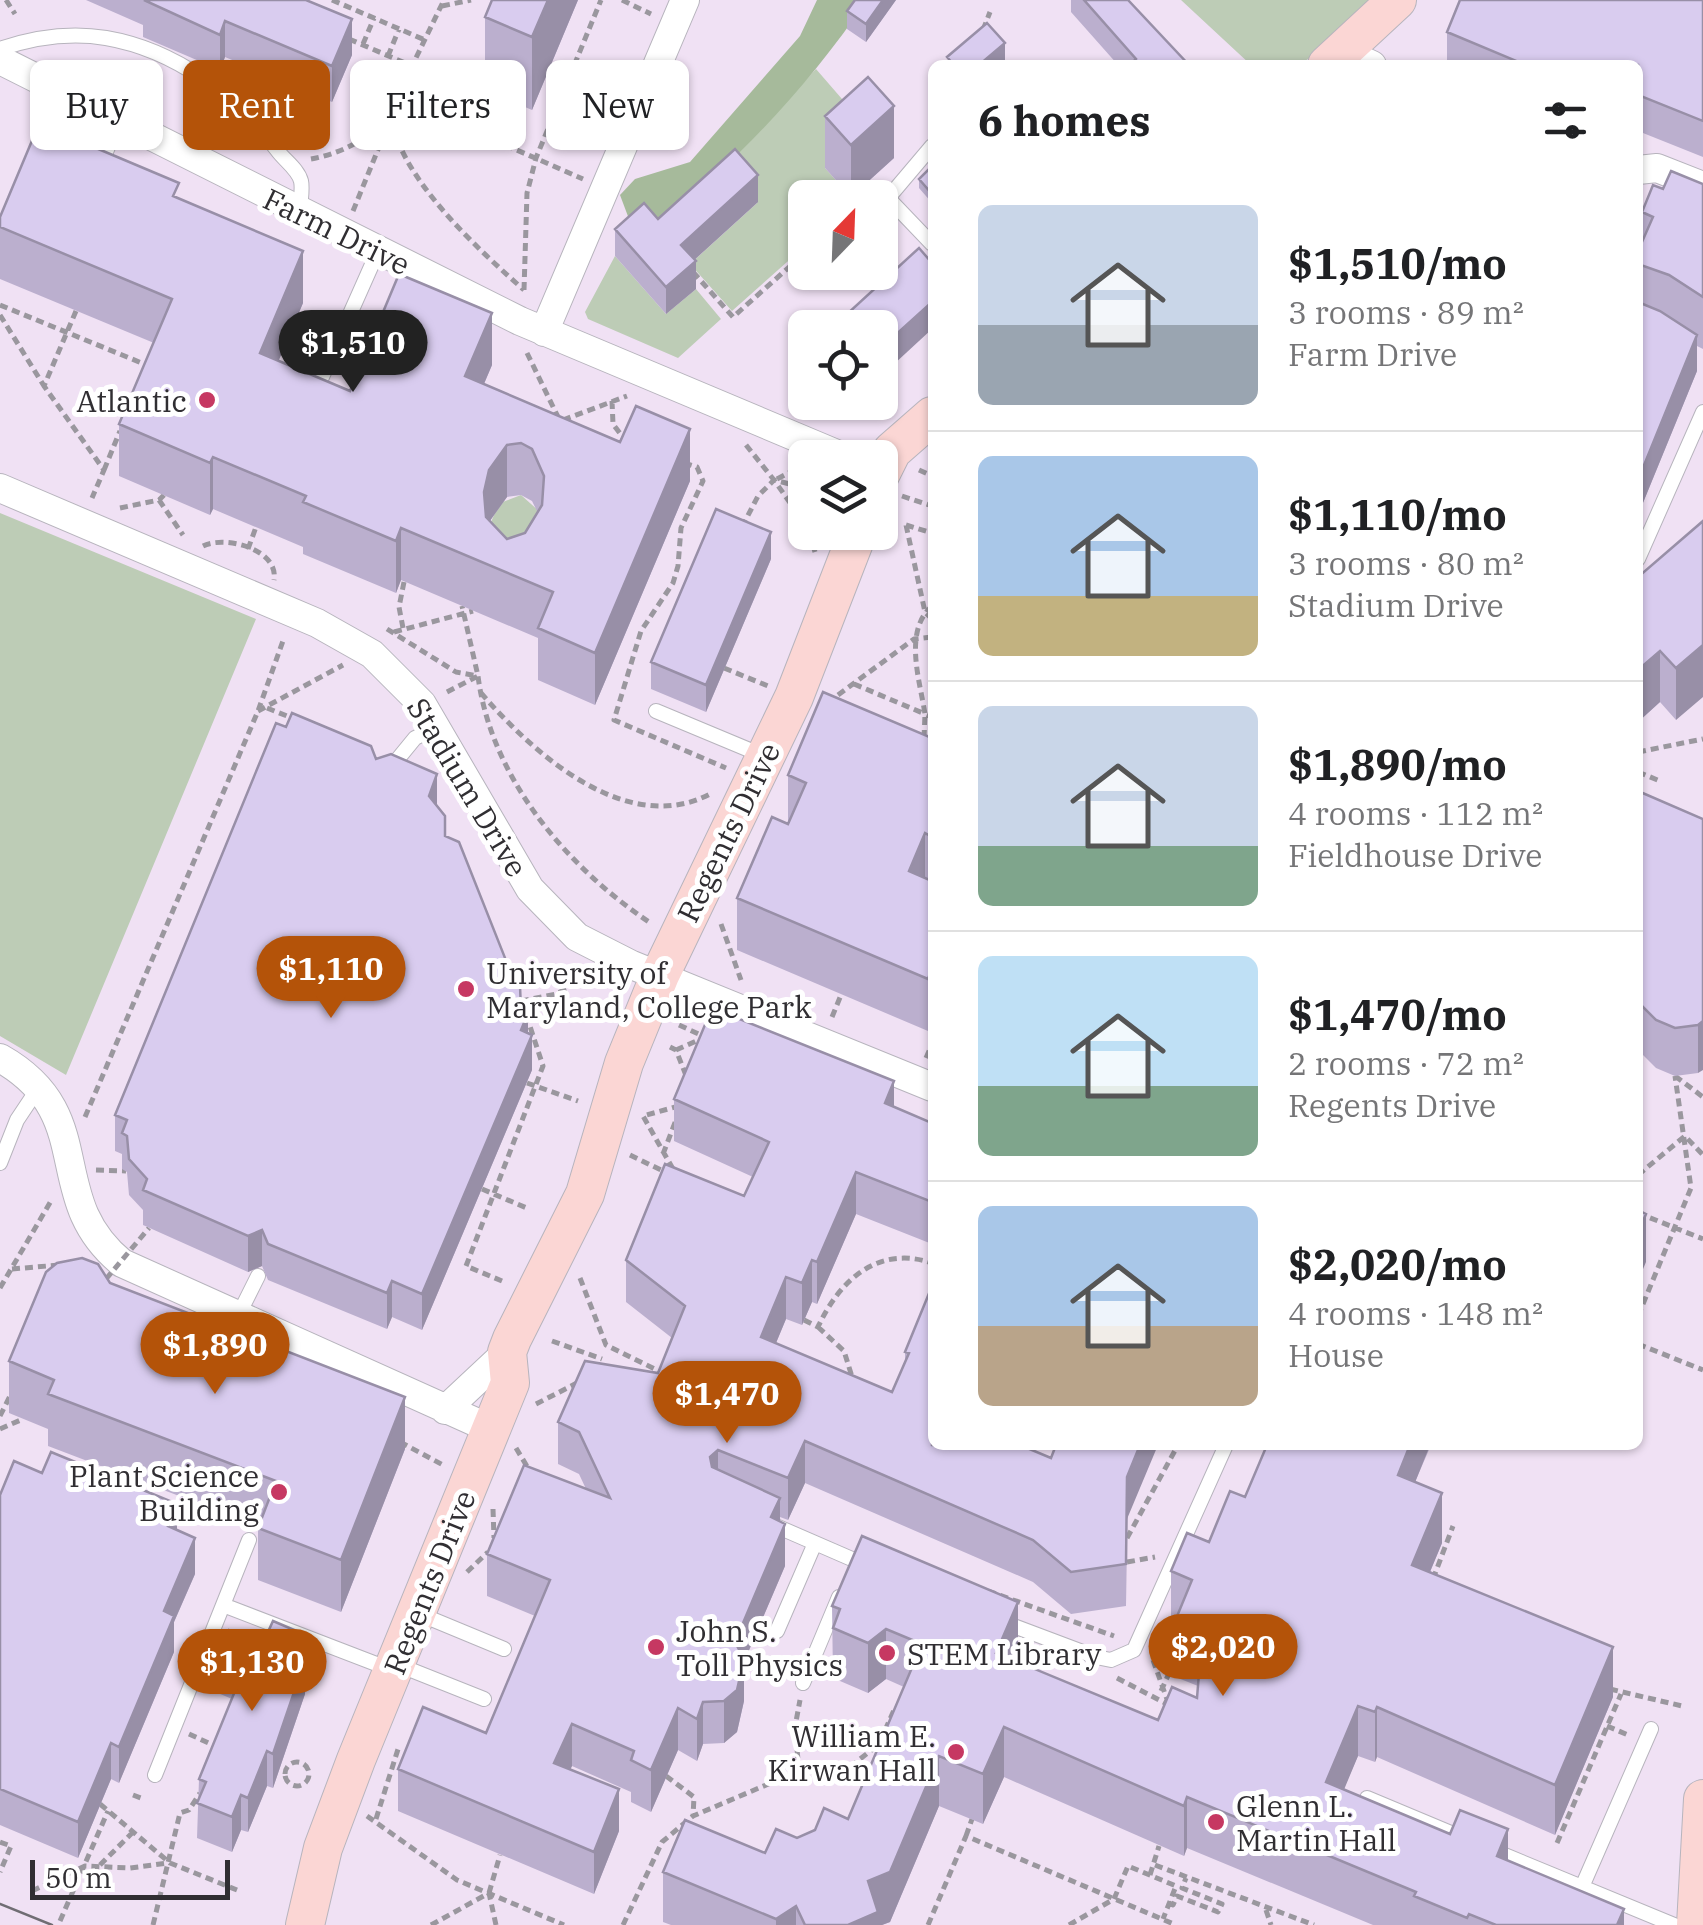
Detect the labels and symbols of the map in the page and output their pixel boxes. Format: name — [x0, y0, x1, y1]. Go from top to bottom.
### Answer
street label: Farm Drive — [257, 179, 417, 283]
north arrow — [788, 180, 898, 290]
pin: $1,510 — [272, 310, 434, 395]
place label: Atlantic — [76, 381, 187, 420]
marker: Atlantic — [196, 389, 218, 411]
street label: Stadium Drive — [399, 690, 537, 884]
street label: Regents Drive — [668, 736, 788, 928]
pin: $1,110 — [250, 936, 412, 1021]
place label: University of Maryland, College Park — [486, 953, 812, 1026]
marker: University of Maryland, College Park — [455, 978, 477, 1000]
pin: $1,890 — [134, 1312, 296, 1397]
pin: $1,470 — [646, 1361, 808, 1446]
place label: Plant Science Building — [69, 1456, 259, 1529]
marker: Plant Science Building — [268, 1481, 290, 1503]
street label: Regents Drive — [374, 1484, 484, 1680]
place label: John S. Toll Physics — [676, 1611, 843, 1684]
pin: $2,020 — [1142, 1614, 1304, 1699]
pin: $1,130 — [171, 1629, 333, 1714]
place label: STEM Library — [907, 1634, 1101, 1673]
marker: John S. Toll Physics — [645, 1636, 667, 1658]
marker: STEM Library — [876, 1642, 898, 1664]
place label: William E. Kirwan Hall — [768, 1716, 936, 1789]
marker: William E. Kirwan Hall — [945, 1741, 967, 1763]
place label: Glenn L. Martin Hall — [1236, 1786, 1396, 1859]
marker: Glenn L. Martin Hall — [1205, 1811, 1227, 1833]
scale bar — [30, 1855, 230, 1900]

